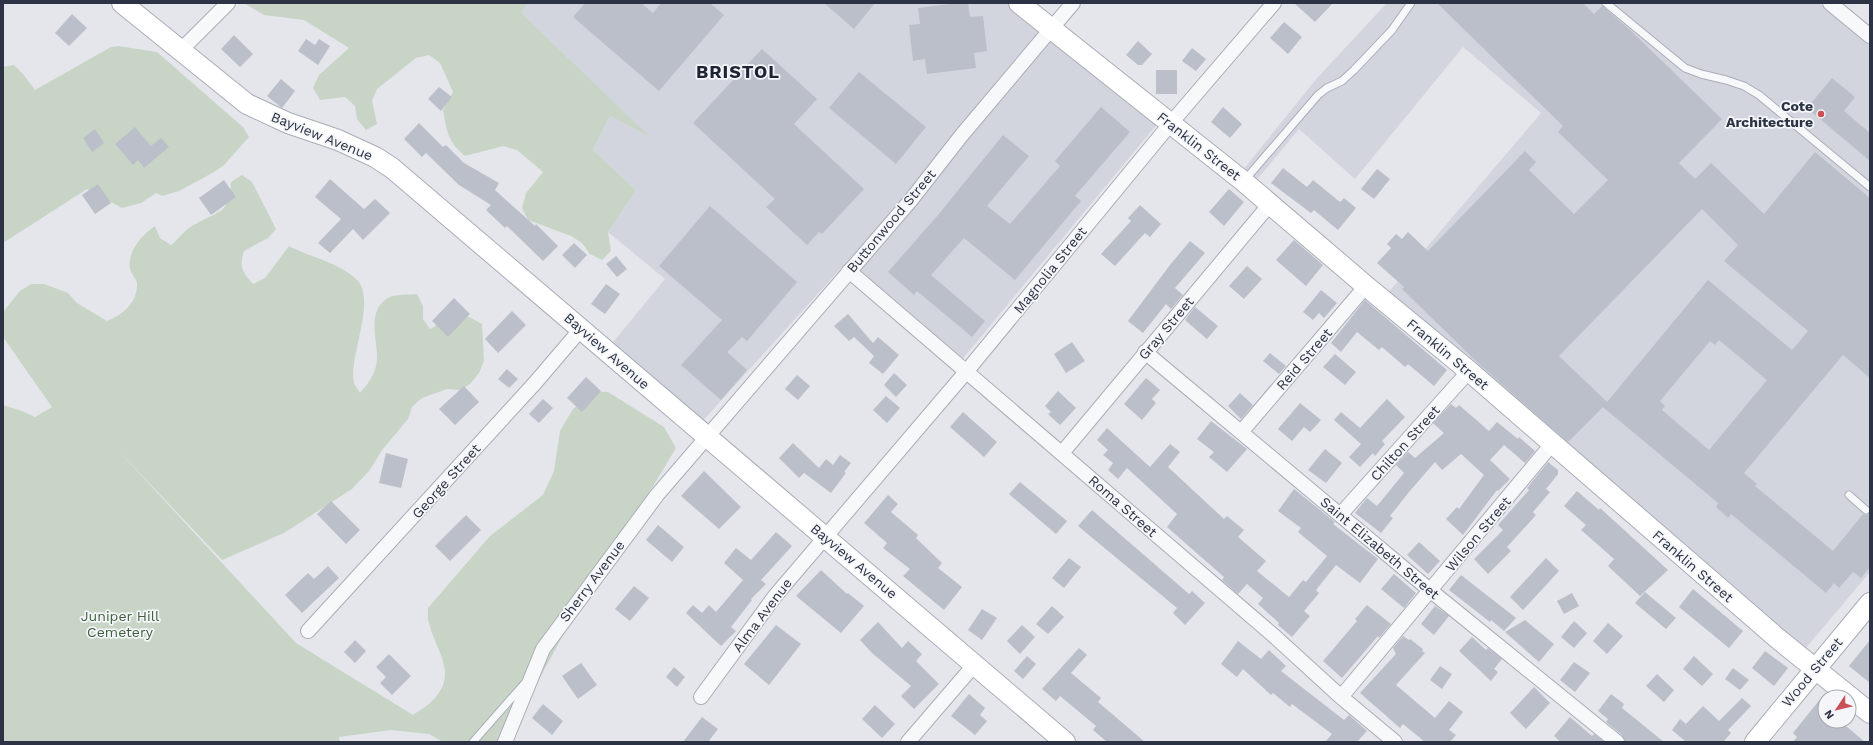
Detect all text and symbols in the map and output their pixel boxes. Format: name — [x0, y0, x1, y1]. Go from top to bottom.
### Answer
district label: BRISTOL — [696, 61, 780, 82]
place label: Cote Architecture — [1726, 98, 1813, 130]
street label: Bayview Avenue — [269, 108, 375, 164]
street label: Franklin Street — [1154, 108, 1244, 184]
marker: Cote Architecture — [1816, 109, 1826, 119]
street label: Buttonwood Street — [843, 166, 939, 276]
street label: Magnolia Street — [1010, 223, 1090, 317]
street label: Gray Street — [1135, 293, 1197, 363]
street label: Bayview Avenue — [561, 310, 653, 392]
street label: Franklin Street — [1404, 315, 1492, 393]
street label: Reid Street — [1273, 325, 1335, 393]
street label: Chilton Street — [1367, 402, 1443, 484]
street label: George Street — [408, 440, 484, 521]
street label: Roma Street — [1086, 472, 1161, 540]
street label: Wilson Street — [1442, 493, 1514, 575]
street label: Saint Elizabeth Street — [1317, 494, 1443, 602]
street label: Bayview Avenue — [808, 520, 900, 602]
street label: Franklin Street — [1649, 527, 1737, 605]
street label: Sherry Avenue — [556, 537, 628, 625]
street label: Alma Avenue — [729, 575, 795, 655]
park label: Juniper Hill Cemetery — [81, 608, 160, 640]
street label: Wood Street — [1778, 634, 1846, 710]
north arrow — [1817, 689, 1857, 729]
text: N — [1822, 707, 1837, 722]

